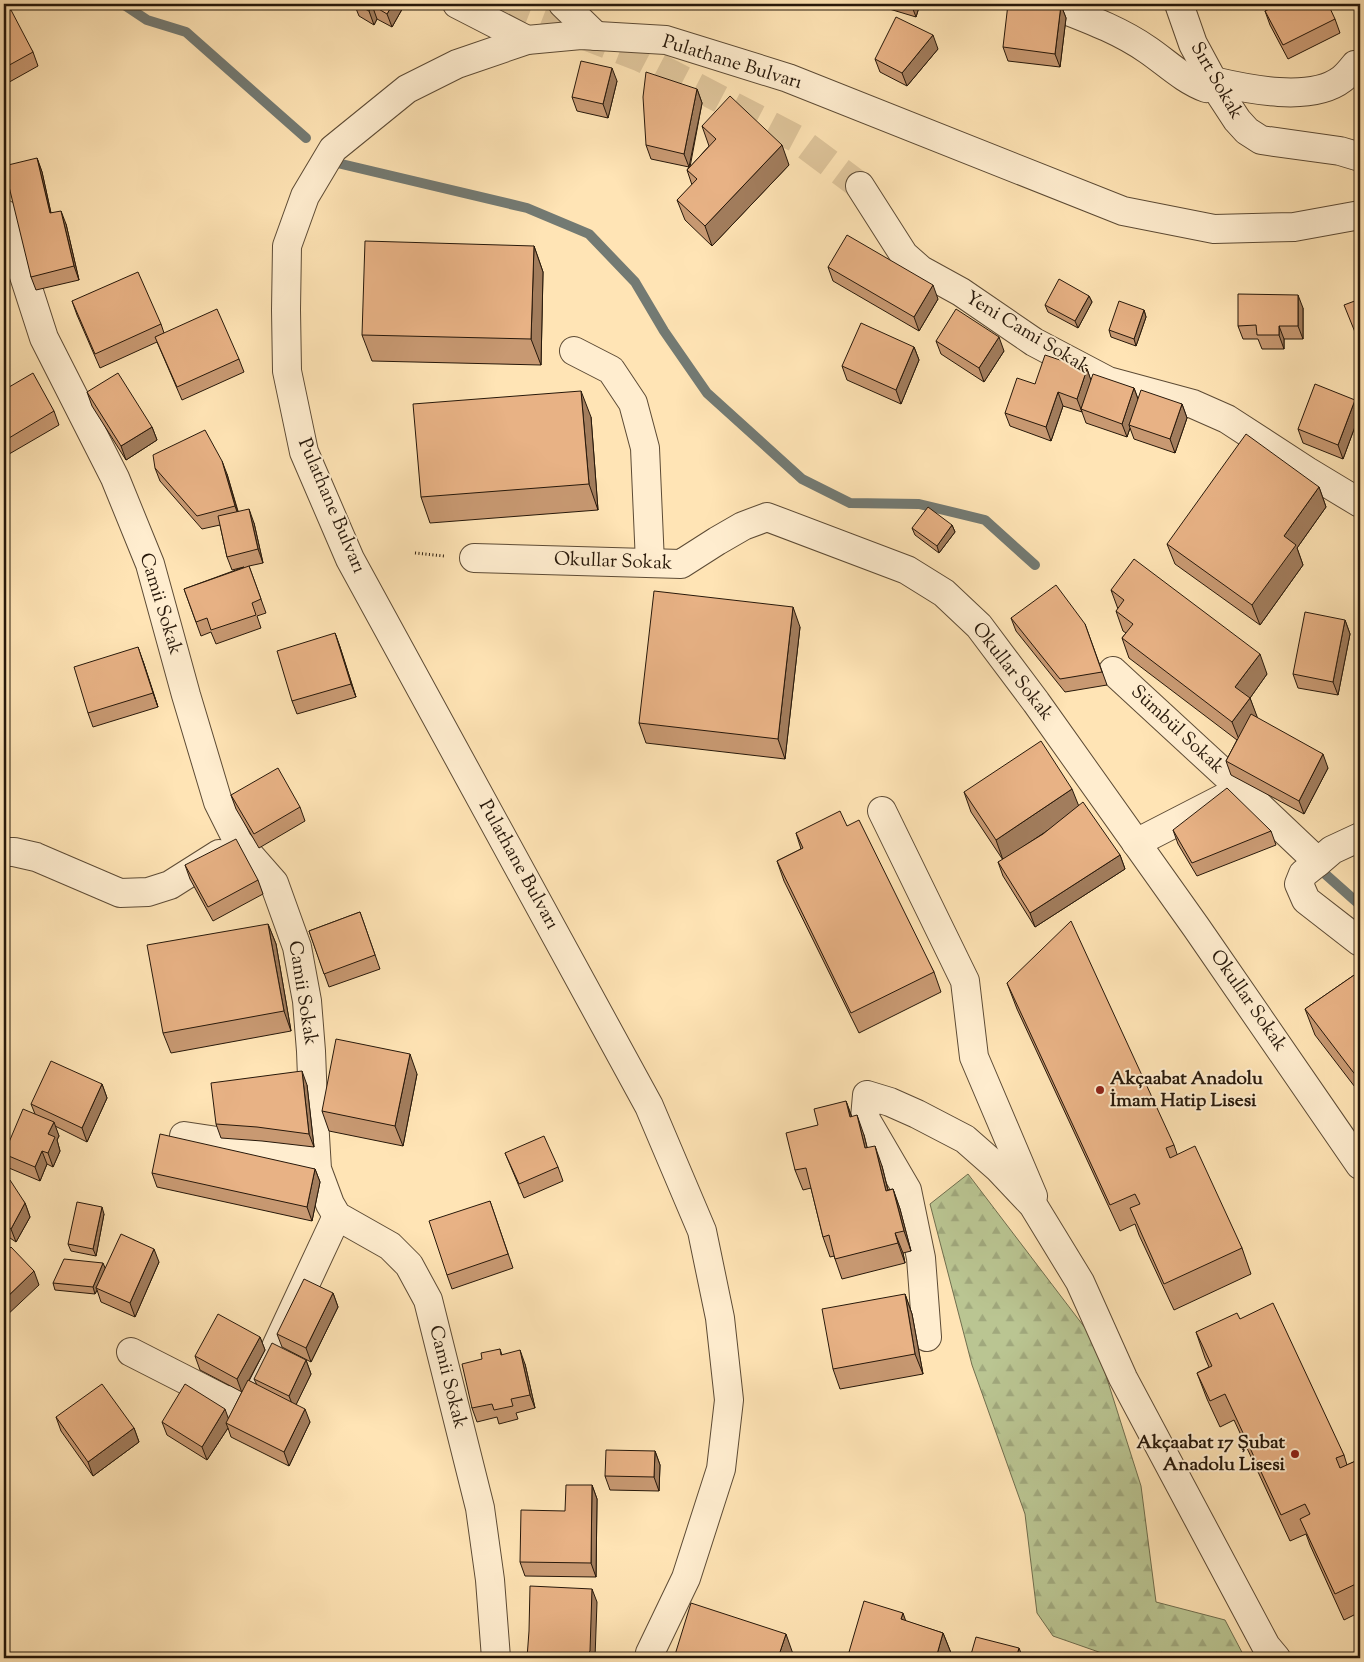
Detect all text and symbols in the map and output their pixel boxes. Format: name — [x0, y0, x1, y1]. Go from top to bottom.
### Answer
street label: Pulathane Bulvarı — [659, 29, 805, 97]
street label: Sırt Sokak — [1183, 37, 1249, 125]
street label: Yeni Cami Sokak — [960, 285, 1095, 381]
street label: Pulathane Bulvarı — [290, 434, 372, 578]
street label: Okullar Sokak — [553, 546, 673, 578]
street label: Camii Sokak — [132, 550, 189, 659]
street label: Okullar Sokak — [965, 617, 1060, 728]
street label: Sümbül Sokak — [1124, 679, 1230, 781]
street label: Pulathane Bulvarı — [471, 795, 565, 935]
street label: Camii Sokak — [280, 939, 324, 1048]
street label: Okullar Sokak — [1203, 945, 1293, 1058]
place label: Akçaabat Anadolu İmam Hatip Lisesi — [1110, 1066, 1263, 1115]
marker: Akçaabat Anadolu İmam Hatip Lisesi — [1094, 1084, 1106, 1096]
street label: Camii Sokak — [421, 1323, 473, 1432]
place label: Akçaabat 17 Şubat Anadolu Lisesi — [1137, 1430, 1286, 1479]
marker: Akçaabat 17 Şubat Anadolu Lisesi — [1289, 1448, 1301, 1460]

